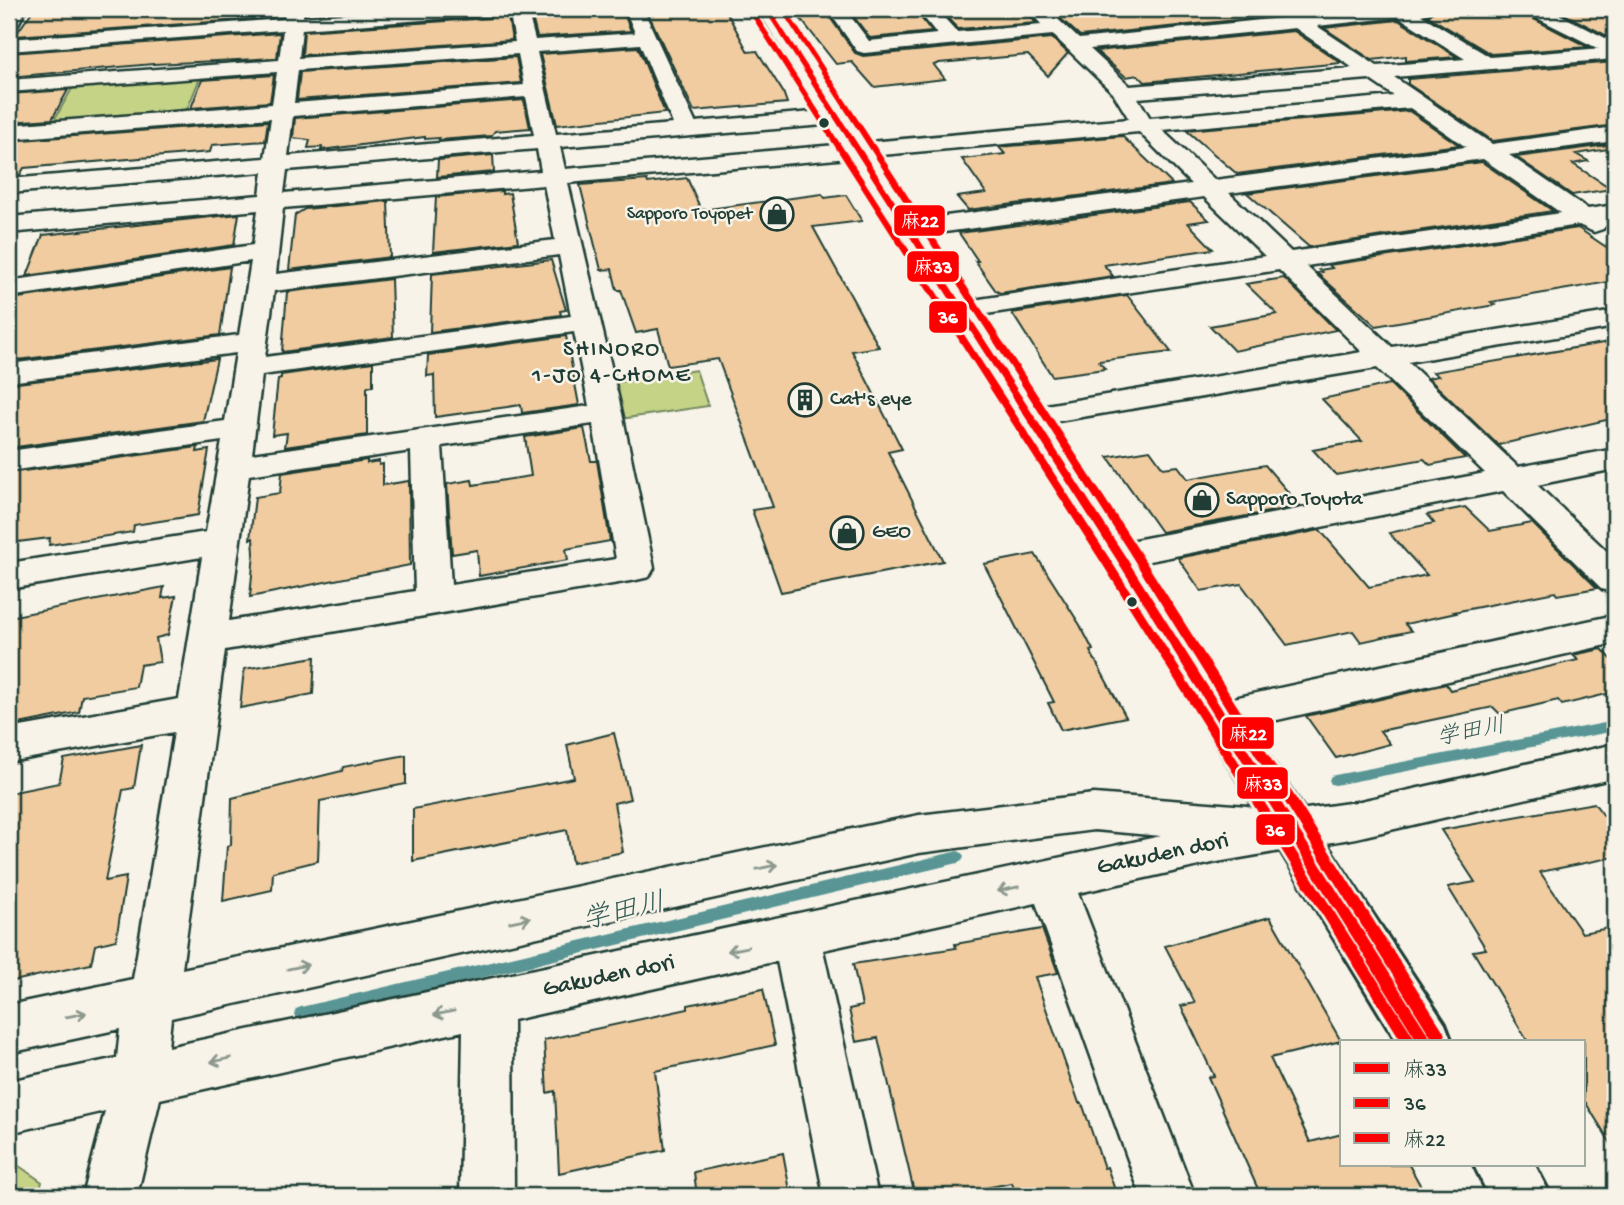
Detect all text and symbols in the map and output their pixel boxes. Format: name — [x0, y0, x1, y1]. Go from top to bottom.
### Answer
unlabelled marker — [817, 116, 831, 130]
shop icon: Sapporo Toyopet — [758, 195, 796, 233]
place label: Sapporo Toyopet — [627, 204, 754, 225]
line badge: 麻22 — [893, 204, 946, 237]
text: 麻22 — [901, 211, 939, 235]
line badge: 麻33 — [906, 250, 960, 283]
text: 麻33 — [914, 257, 952, 281]
line badge: 36 — [928, 300, 968, 334]
text: 36 — [937, 308, 958, 331]
district label: SHINORO 1-JO 4-CHOME — [531, 337, 692, 390]
building icon: Cat's eye — [786, 381, 824, 419]
place label: Cat's eye — [830, 388, 913, 413]
shop icon: Sapporo Toyota — [1183, 481, 1221, 519]
place label: Sapporo Toyota — [1226, 488, 1364, 513]
shop icon: GEO — [828, 514, 866, 552]
place label: GEO — [872, 521, 911, 546]
unlabelled marker — [1125, 595, 1139, 609]
water label: 学田川 — [1434, 712, 1507, 753]
line badge: 麻22 — [1221, 716, 1275, 750]
text: 麻22 — [1229, 724, 1267, 748]
line badge: 麻33 — [1236, 766, 1289, 800]
text: 麻33 — [1244, 774, 1282, 798]
line badge: 36 — [1255, 813, 1296, 846]
text: 36 — [1264, 821, 1285, 844]
street label: Gakuden dori — [1094, 827, 1232, 883]
one-way arrow — [755, 859, 778, 873]
one-way arrow — [997, 883, 1020, 897]
water label: 学田川 — [579, 887, 669, 939]
one-way arrow — [508, 912, 531, 926]
one-way arrow — [727, 943, 750, 956]
street label: Gakuden dori — [540, 949, 678, 1005]
one-way arrow — [286, 960, 309, 974]
one-way arrow — [433, 1006, 456, 1020]
one-way arrow — [64, 1007, 87, 1021]
legend — [1340, 1040, 1586, 1166]
one-way arrow — [210, 1054, 233, 1068]
text: 麻33 — [1404, 1058, 1447, 1085]
text: 36 — [1403, 1094, 1426, 1119]
text: 麻22 — [1404, 1128, 1446, 1155]

